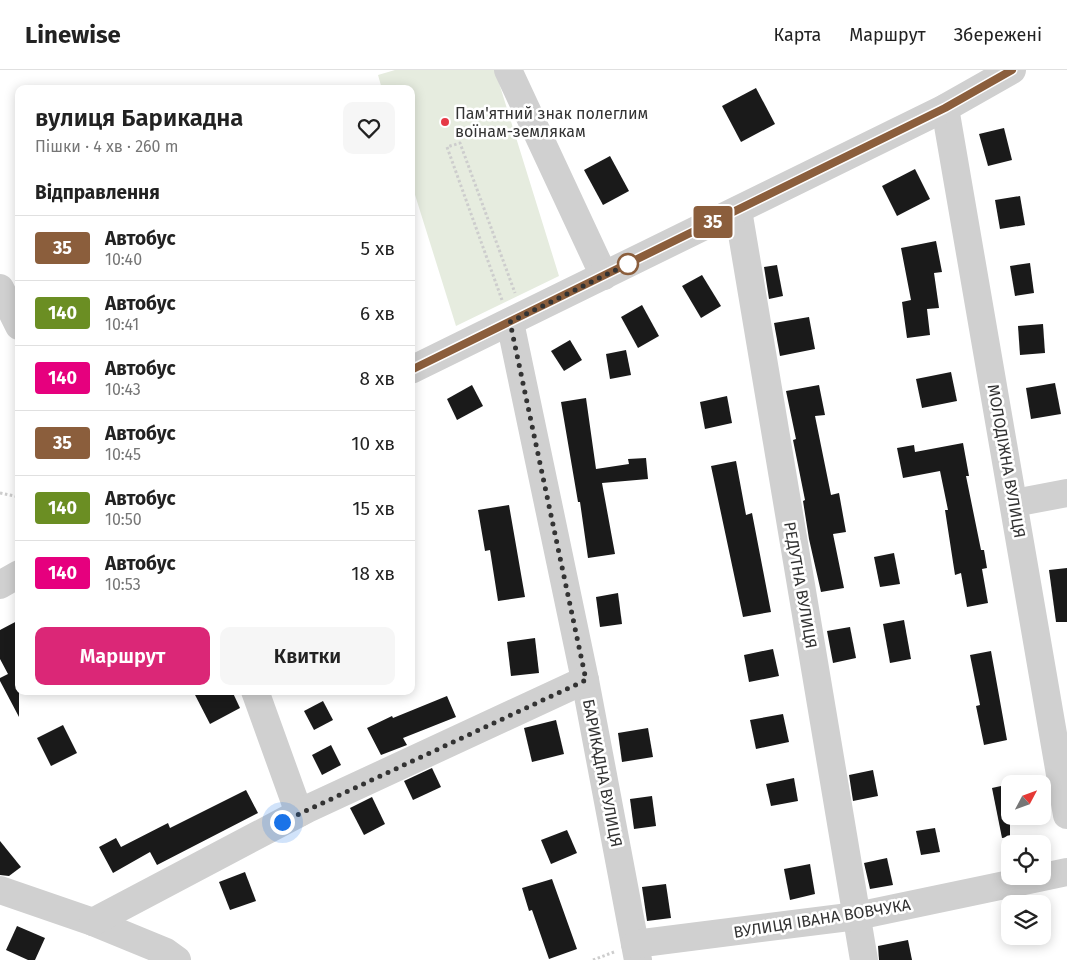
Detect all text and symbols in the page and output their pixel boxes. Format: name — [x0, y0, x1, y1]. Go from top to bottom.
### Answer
text: Linewise — [25, 21, 121, 49]
text: Карта — [774, 24, 821, 46]
text: Маршрут — [849, 24, 926, 46]
text: Збережені — [954, 24, 1042, 46]
button: heart — [343, 102, 395, 154]
text: вулиця Барикадна — [35, 104, 243, 132]
place label: Пам'ятний знак полеглим воїнам-землякам — [455, 104, 648, 141]
marker: Пам'ятний знак полеглим воїнам-землякам — [439, 116, 451, 128]
text: Пішки · 4 хв · 260 m — [35, 137, 178, 156]
text: Відправлення — [35, 181, 160, 204]
line badge: 35 — [690, 206, 736, 238]
text: 35 — [703, 211, 723, 233]
text: Автобус — [105, 227, 176, 250]
text: 35 — [53, 237, 72, 259]
text: 5 хв — [361, 237, 395, 260]
text: 10:40 — [105, 250, 142, 269]
unlabelled marker — [617, 253, 639, 275]
text: Автобус — [105, 292, 176, 315]
text: 140 — [48, 302, 77, 324]
text: 6 хв — [360, 302, 395, 325]
text: 10:41 — [105, 315, 139, 334]
text: Автобус — [105, 357, 176, 380]
text: 140 — [48, 367, 77, 389]
text: 8 хв — [360, 367, 395, 390]
text: 10:43 — [105, 380, 141, 399]
street label: МОЛОДІЖНА ВУЛИЦЯ — [984, 383, 1029, 539]
text: Автобус — [105, 422, 176, 445]
text: 35 — [53, 432, 72, 454]
text: 10 хв — [351, 432, 395, 455]
text: 10:45 — [105, 445, 141, 464]
text: Автобус — [105, 487, 176, 510]
text: 140 — [48, 497, 77, 519]
text: 15 хв — [352, 497, 395, 520]
text: 10:50 — [105, 510, 142, 529]
street label: РЕДУТНА ВУЛИЦЯ — [780, 520, 821, 650]
text: Автобус — [105, 552, 176, 575]
text: 140 — [48, 562, 77, 584]
text: 18 хв — [351, 562, 395, 585]
text: 10:53 — [105, 575, 141, 594]
button: Маршрут — [35, 627, 210, 685]
button: Квитки — [220, 627, 395, 685]
street label: БАРИКАДНА ВУЛИЦЯ — [579, 697, 626, 849]
north arrow — [1001, 775, 1051, 825]
map controls — [1001, 775, 1051, 945]
your location — [270, 810, 295, 835]
button: locate — [1001, 835, 1051, 885]
street label: ВУЛИЦЯ ІВАНА ВОВЧУКА — [732, 895, 913, 942]
button: layers — [1001, 895, 1051, 945]

